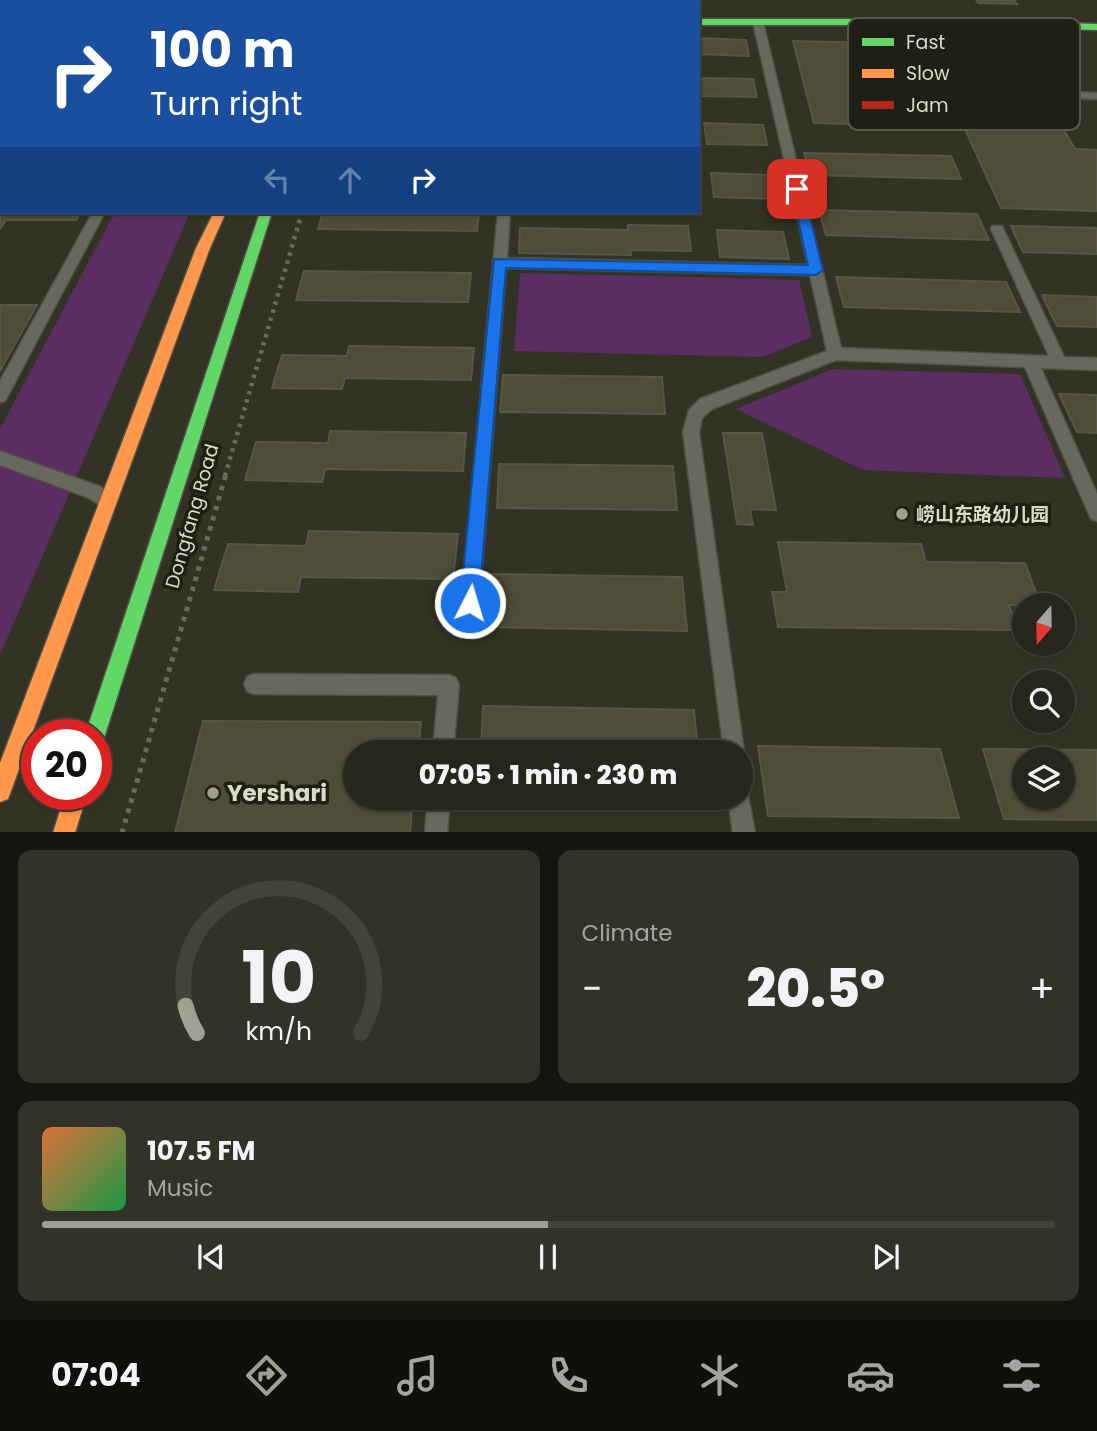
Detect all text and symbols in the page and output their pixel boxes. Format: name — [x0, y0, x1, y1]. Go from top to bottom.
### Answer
text: 100 m — [150, 16, 295, 84]
legend — [848, 18, 1080, 130]
icon: right — [35, 28, 126, 119]
text: Fast — [906, 29, 945, 56]
text: Slow — [906, 60, 950, 87]
text: Turn right — [150, 81, 302, 126]
text: Jam — [906, 92, 948, 119]
pin — [767, 159, 827, 219]
icon: left — [258, 161, 296, 199]
icon: ahead — [331, 161, 369, 199]
icon: right — [404, 161, 442, 199]
icon: arrive — [778, 170, 816, 208]
street label: Dongfang Road — [158, 441, 226, 591]
place label: 崂山东路幼儿园 — [916, 501, 1049, 528]
marker: 崂山东路幼儿园 — [894, 506, 910, 522]
position arrow — [433, 566, 507, 640]
north arrow — [1012, 593, 1074, 656]
map controls — [1012, 593, 1075, 810]
button: search — [1012, 670, 1075, 733]
speed limit sign: 20 — [21, 719, 112, 810]
button: layers — [1012, 747, 1075, 810]
text: 07:05 · 1 min · 230 m — [419, 757, 677, 793]
place label: Yershari — [227, 777, 327, 809]
marker: Yershari — [205, 785, 221, 801]
text: Climate — [582, 917, 672, 949]
text: 10 — [241, 927, 316, 1028]
text: 20.5° — [747, 952, 885, 1025]
text: − — [582, 962, 602, 1015]
text: + — [1029, 962, 1055, 1015]
text: km/h — [245, 1013, 312, 1048]
text: 107.5 FM — [147, 1133, 255, 1169]
text: Music — [147, 1172, 213, 1204]
icon: previous — [192, 1238, 230, 1276]
icon: pause — [529, 1238, 567, 1276]
icon: next — [867, 1238, 905, 1276]
icon: directions — [242, 1351, 291, 1400]
icon: music — [393, 1351, 442, 1400]
icon: phone — [544, 1351, 593, 1400]
icon: climate — [695, 1351, 744, 1400]
icon: car — [846, 1351, 895, 1400]
icon: filters — [997, 1351, 1046, 1400]
text: 07:04 — [51, 1352, 141, 1397]

